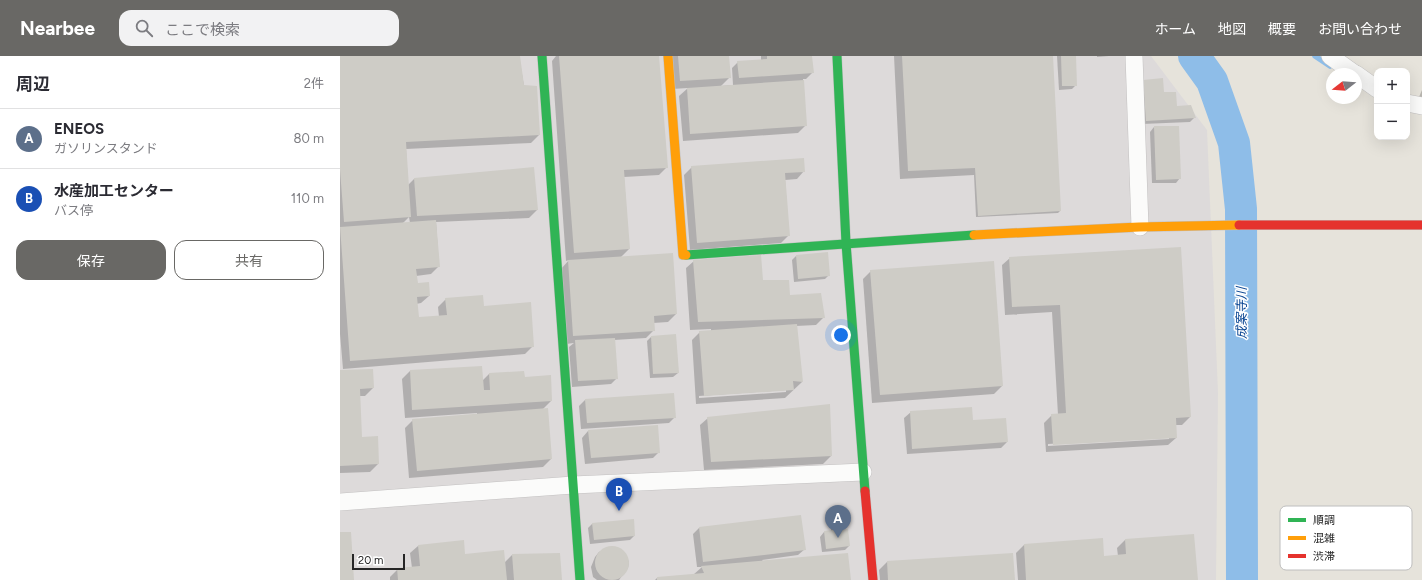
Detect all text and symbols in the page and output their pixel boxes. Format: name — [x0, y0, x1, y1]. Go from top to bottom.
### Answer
search box — [119, 10, 399, 46]
text: Nearbee — [20, 17, 95, 40]
icon: search — [133, 17, 155, 39]
text: ここで検索 — [165, 21, 240, 39]
text: ホーム — [1154, 21, 1196, 38]
text: 地図 — [1218, 21, 1246, 38]
text: 概要 — [1268, 21, 1296, 38]
text: お問い合わせ — [1318, 21, 1402, 38]
north arrow — [1326, 68, 1362, 104]
map controls — [1374, 68, 1410, 140]
button: + — [1374, 68, 1410, 104]
text: 周辺 — [16, 74, 50, 94]
text: 2件 — [304, 76, 324, 91]
button: − — [1374, 104, 1410, 140]
text: ENEOS — [54, 120, 104, 138]
text: A — [24, 131, 34, 146]
text: 80 m — [293, 131, 324, 146]
text: ガソリンスタンド — [54, 141, 158, 156]
text: 水産加工センター — [54, 182, 174, 200]
text: B — [25, 191, 33, 206]
text: 110 m — [291, 191, 324, 206]
text: バス停 — [54, 203, 93, 218]
button: 保存 — [16, 240, 166, 280]
button: 共有 — [174, 240, 324, 280]
water label: 成案寺川 — [1234, 285, 1249, 339]
your location — [831, 325, 851, 345]
pin: B — [606, 478, 632, 511]
pin: A — [825, 505, 851, 538]
legend — [1280, 506, 1412, 570]
text: 順調 — [1313, 514, 1335, 527]
text: 混雑 — [1313, 532, 1335, 545]
text: 渋滞 — [1313, 550, 1335, 563]
scale bar — [352, 552, 405, 571]
text: 20 m — [358, 554, 383, 567]

